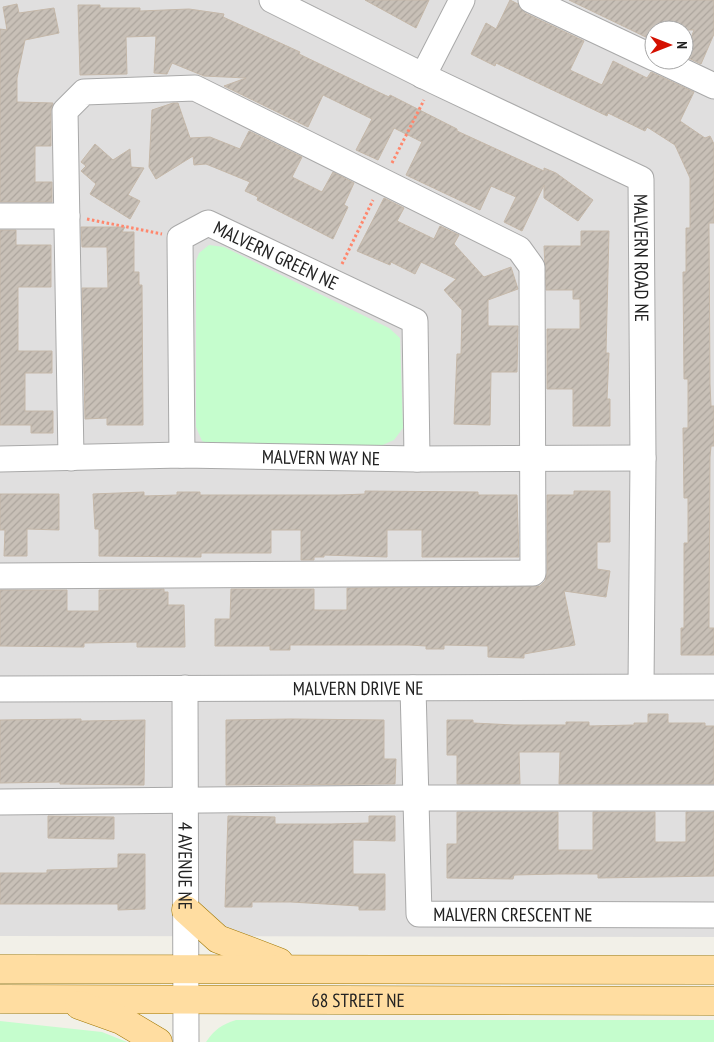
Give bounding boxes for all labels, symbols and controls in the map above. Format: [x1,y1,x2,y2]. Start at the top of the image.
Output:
north arrow [644,20,694,70]
text: N [673,41,691,49]
street label: MALVERN ROAD NE [629,194,654,322]
street label: MALVERN GREEN NE [210,215,342,295]
street label: MALVERN WAY NE [262,444,380,470]
street label: MALVERN DRIVE NE [293,676,423,700]
street label: 4 AVENUE NE [173,822,198,910]
street label: MALVERN CRESCENT NE [433,902,593,927]
street label: 68 STREET NE [311,988,405,1012]

